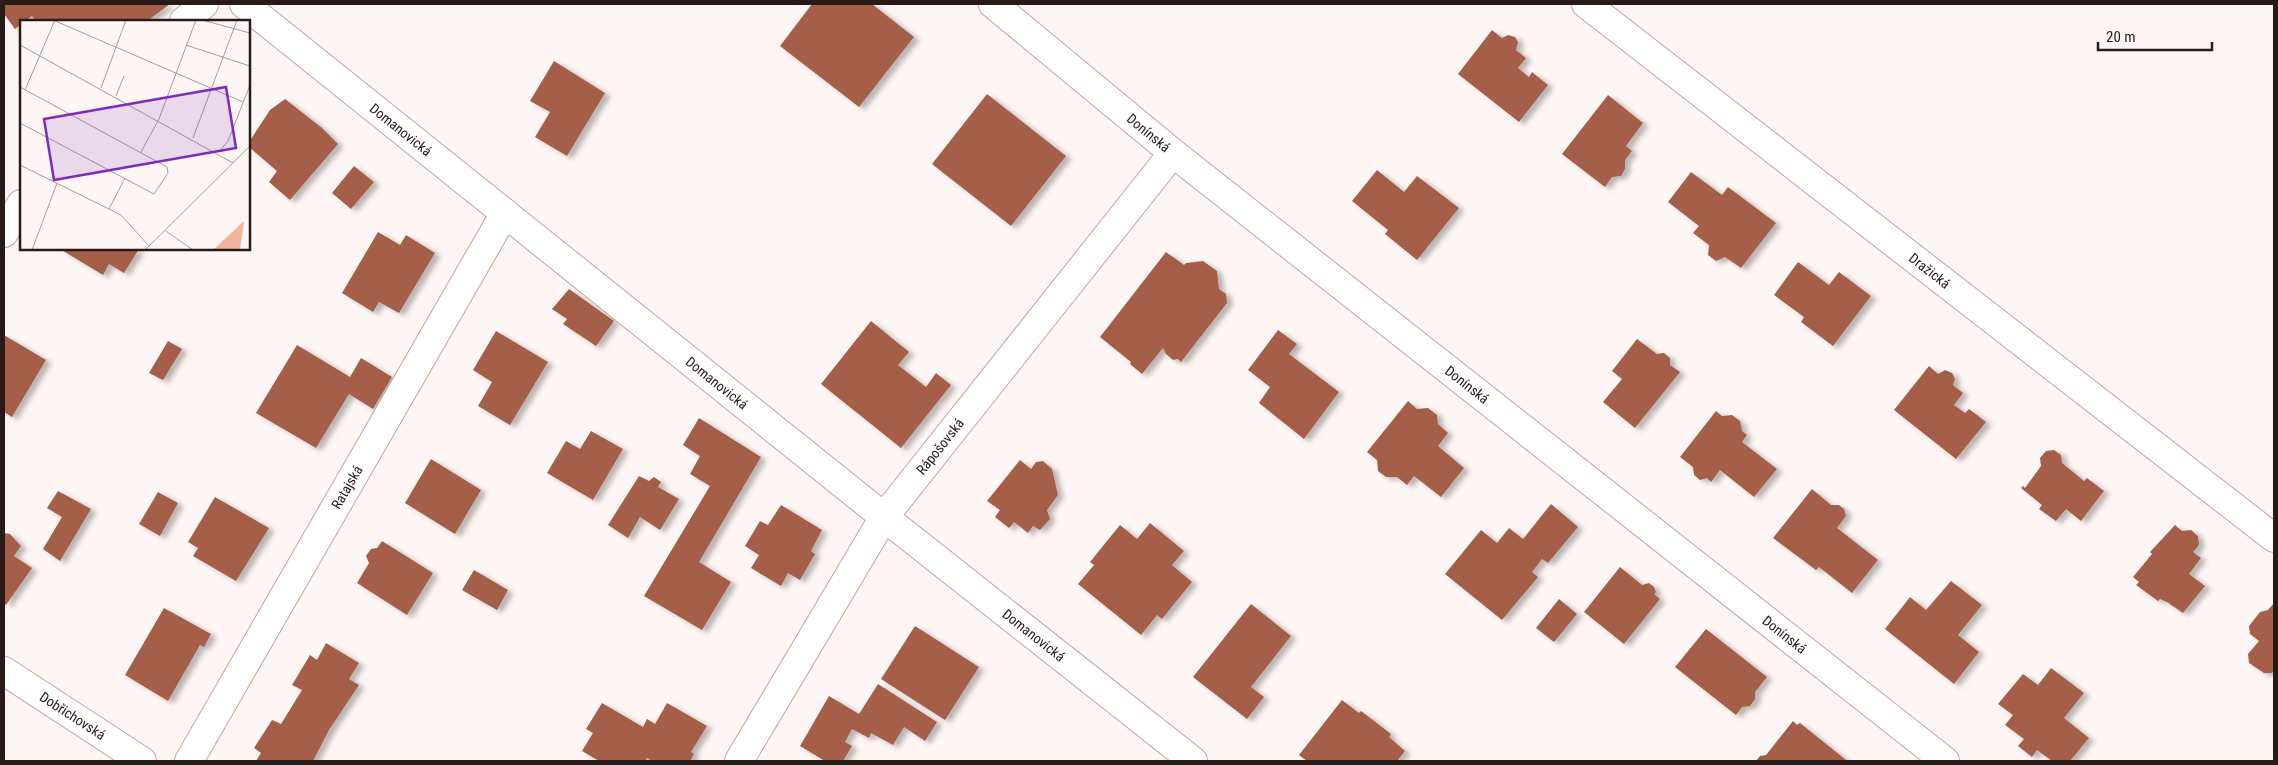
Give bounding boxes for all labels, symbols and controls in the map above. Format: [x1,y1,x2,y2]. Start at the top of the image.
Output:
inset map [20,20,250,250]
scale bar [2098,20,2212,52]
text: 20 m [2106,28,2136,46]
street label: Domanovická [367,100,435,159]
street label: Donínská [1124,110,1173,155]
street label: Dražická [1906,250,1953,292]
street label: Domanovická [683,353,751,413]
street label: Donínská [1442,362,1492,407]
street label: Rápošovská [913,415,967,478]
street label: Ratajská [328,463,366,512]
street label: Domanovická [999,606,1068,665]
street label: Donínská [1759,612,1810,657]
street label: Dobřichovská [37,689,108,743]

